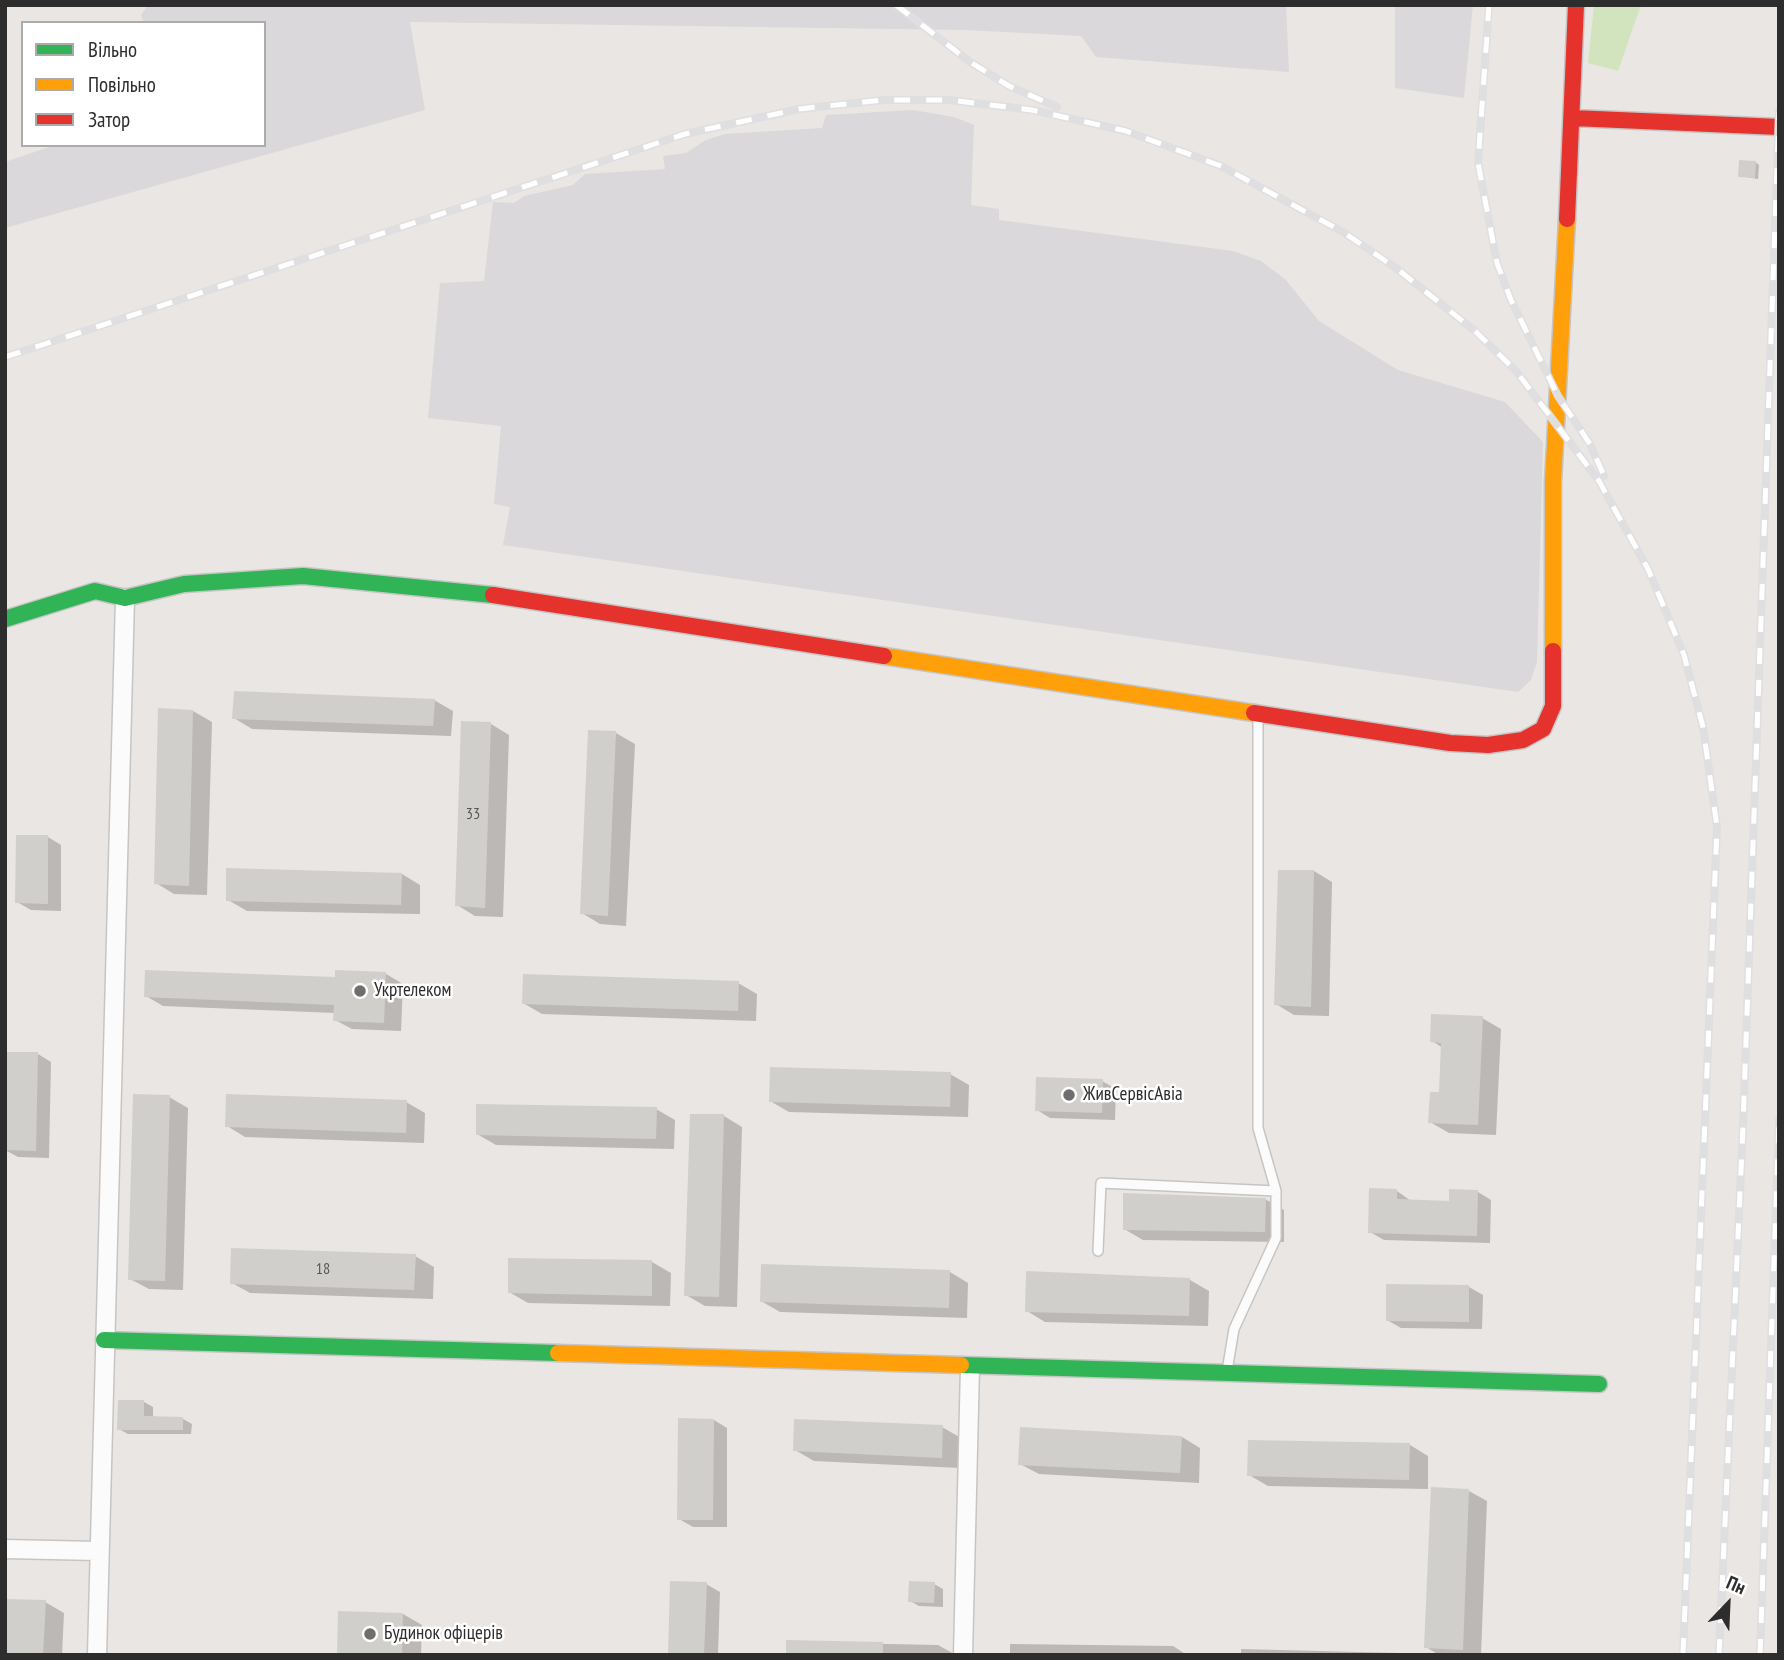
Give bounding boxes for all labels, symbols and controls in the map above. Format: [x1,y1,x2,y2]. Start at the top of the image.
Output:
legend [21,21,266,147]
text: Вільно [88,36,137,63]
text: Повільно [88,71,156,98]
text: Затор [88,106,130,133]
house number: 33 [466,804,480,824]
place label: Укртелеком [374,980,451,1002]
marker: Укртелеком [352,983,368,999]
place label: ЖивСервісАвіа [1083,1084,1183,1106]
marker: ЖивСервісАвіа [1061,1087,1077,1103]
house number: 18 [316,1259,330,1279]
north arrow [1693,1569,1763,1639]
text: Пн [1723,1570,1749,1599]
place label: Будинок офіцерів [384,1623,503,1645]
marker: Будинок офіцерів [362,1626,378,1642]

